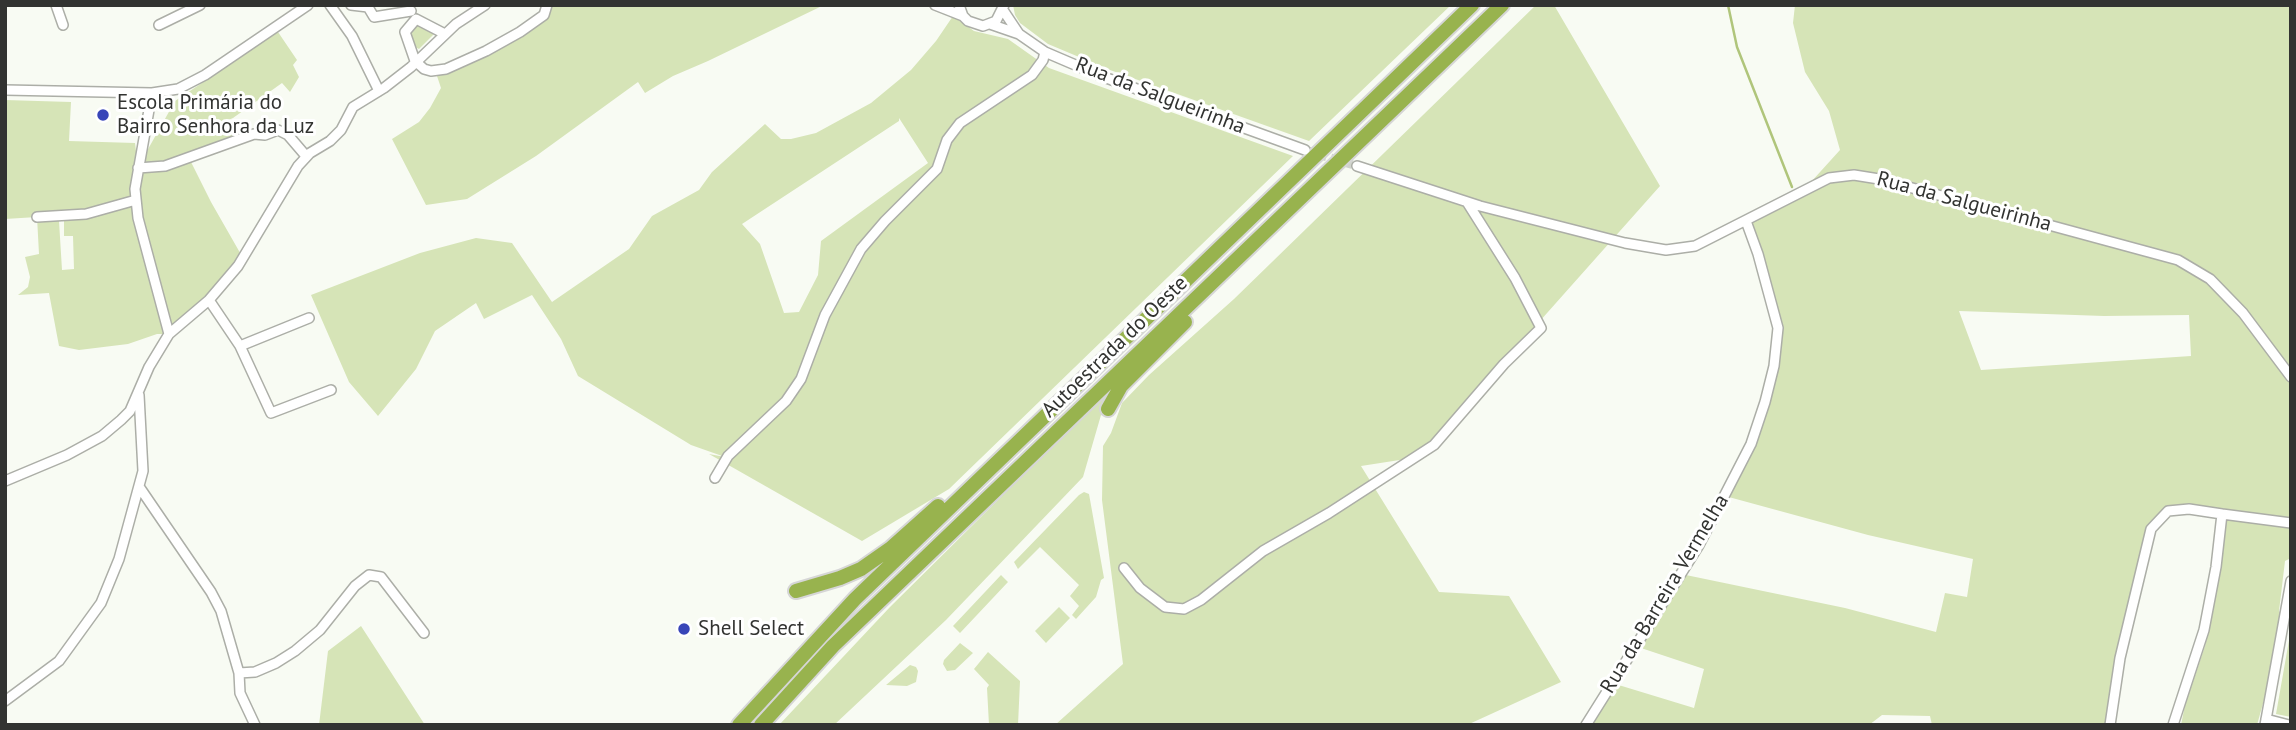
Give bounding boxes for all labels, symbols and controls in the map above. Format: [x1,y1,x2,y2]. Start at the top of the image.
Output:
street label: Rua da Salgueirinha [1072,52,1248,140]
place label: Escola Primária do Bairro Senhora da Luz [117,90,314,140]
marker: Escola Primária do Bairro Senhora da Luz [95,107,111,123]
street label: Rua da Salgueirinha [1874,167,2054,237]
street label: Autoestrada do Oeste [1037,271,1193,423]
street label: Rua da Barreira Vermelha [1596,490,1734,698]
place label: Shell Select [698,616,804,642]
marker: Shell Select [676,621,692,637]

